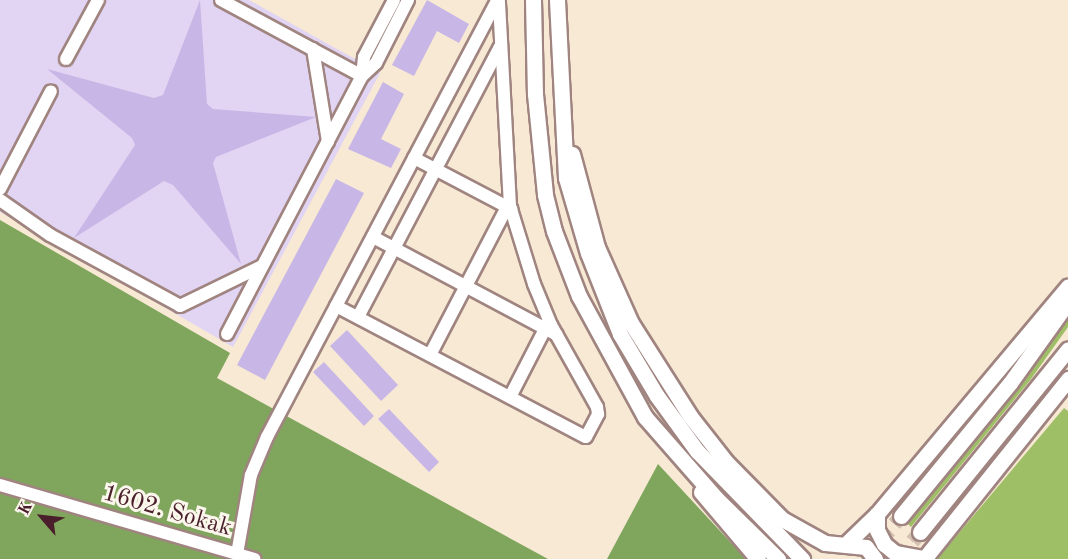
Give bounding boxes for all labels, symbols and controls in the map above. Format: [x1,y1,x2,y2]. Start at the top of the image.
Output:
street label: 1602. Sokak [99,480,235,544]
north arrow [12,487,72,547]
text: K [16,499,36,518]

